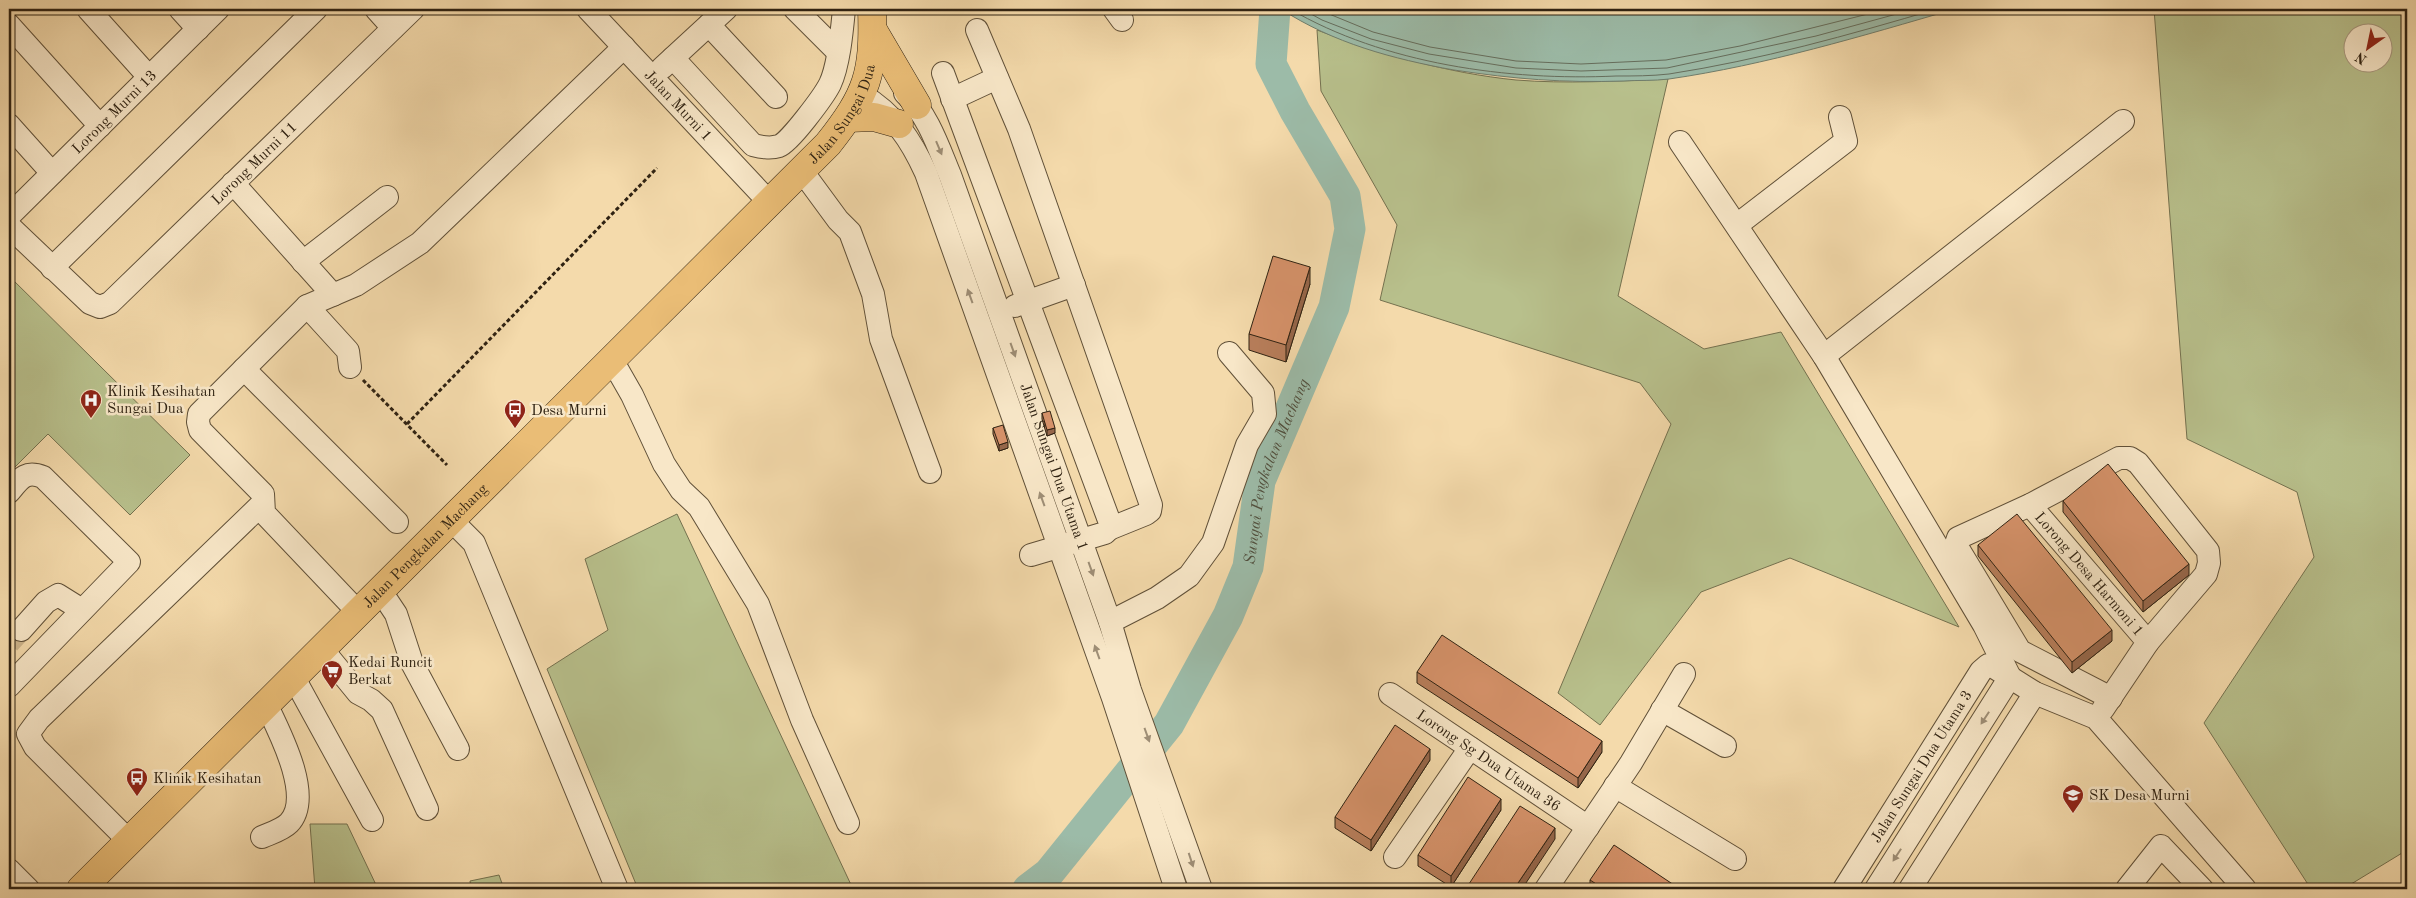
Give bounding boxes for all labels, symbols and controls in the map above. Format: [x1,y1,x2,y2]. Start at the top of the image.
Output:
north arrow [2344,22,2394,72]
text: N [2353,49,2370,67]
street label: Jalan Sungai Dua [806,63,879,168]
street label: Lorong Murni 13 [70,68,160,158]
street label: Jalan Murni 1 [641,68,714,145]
street label: Lorong Murni 11 [210,120,301,209]
one-way arrow [935,141,943,156]
one-way arrow [966,289,973,304]
one-way arrow [1009,343,1017,358]
water label: Sungai Pengkalan Machang [1242,376,1313,566]
street label: Jalan Sungai Dua Utama 1 [1016,381,1090,553]
place label: Klinik Kesihatan Sungai Dua [107,385,216,417]
hospital icon: Klinik Kesihatan Sungai Dua [79,388,103,419]
bus stop icon: Desa Murni [503,398,527,429]
place label: Desa Murni [531,404,607,419]
street label: Jalan Pengkalan Machang [361,482,491,612]
one-way arrow [1038,491,1046,506]
street label: Lorong Desa Harmoni 1 [2031,510,2146,640]
one-way arrow [1087,562,1095,577]
one-way arrow [1093,644,1101,659]
place label: Kedai Runcit Berkat [348,656,432,688]
supermarket icon: Kedai Runcit Berkat [320,659,344,690]
street label: Jalan Sungai Dua Utama 3 [1869,688,1976,846]
street label: Lorong Sg Dua Utama 36 [1413,708,1563,815]
one-way arrow [1980,712,1989,725]
one-way arrow [1144,728,1151,743]
bus stop icon: Klinik Kesihatan [125,766,149,797]
place label: Klinik Kesihatan [153,772,262,787]
school or university icon: SK Desa Murni [2061,783,2085,814]
place label: SK Desa Murni [2089,789,2189,804]
one-way arrow [1893,849,1902,862]
one-way arrow [1188,853,1196,868]

